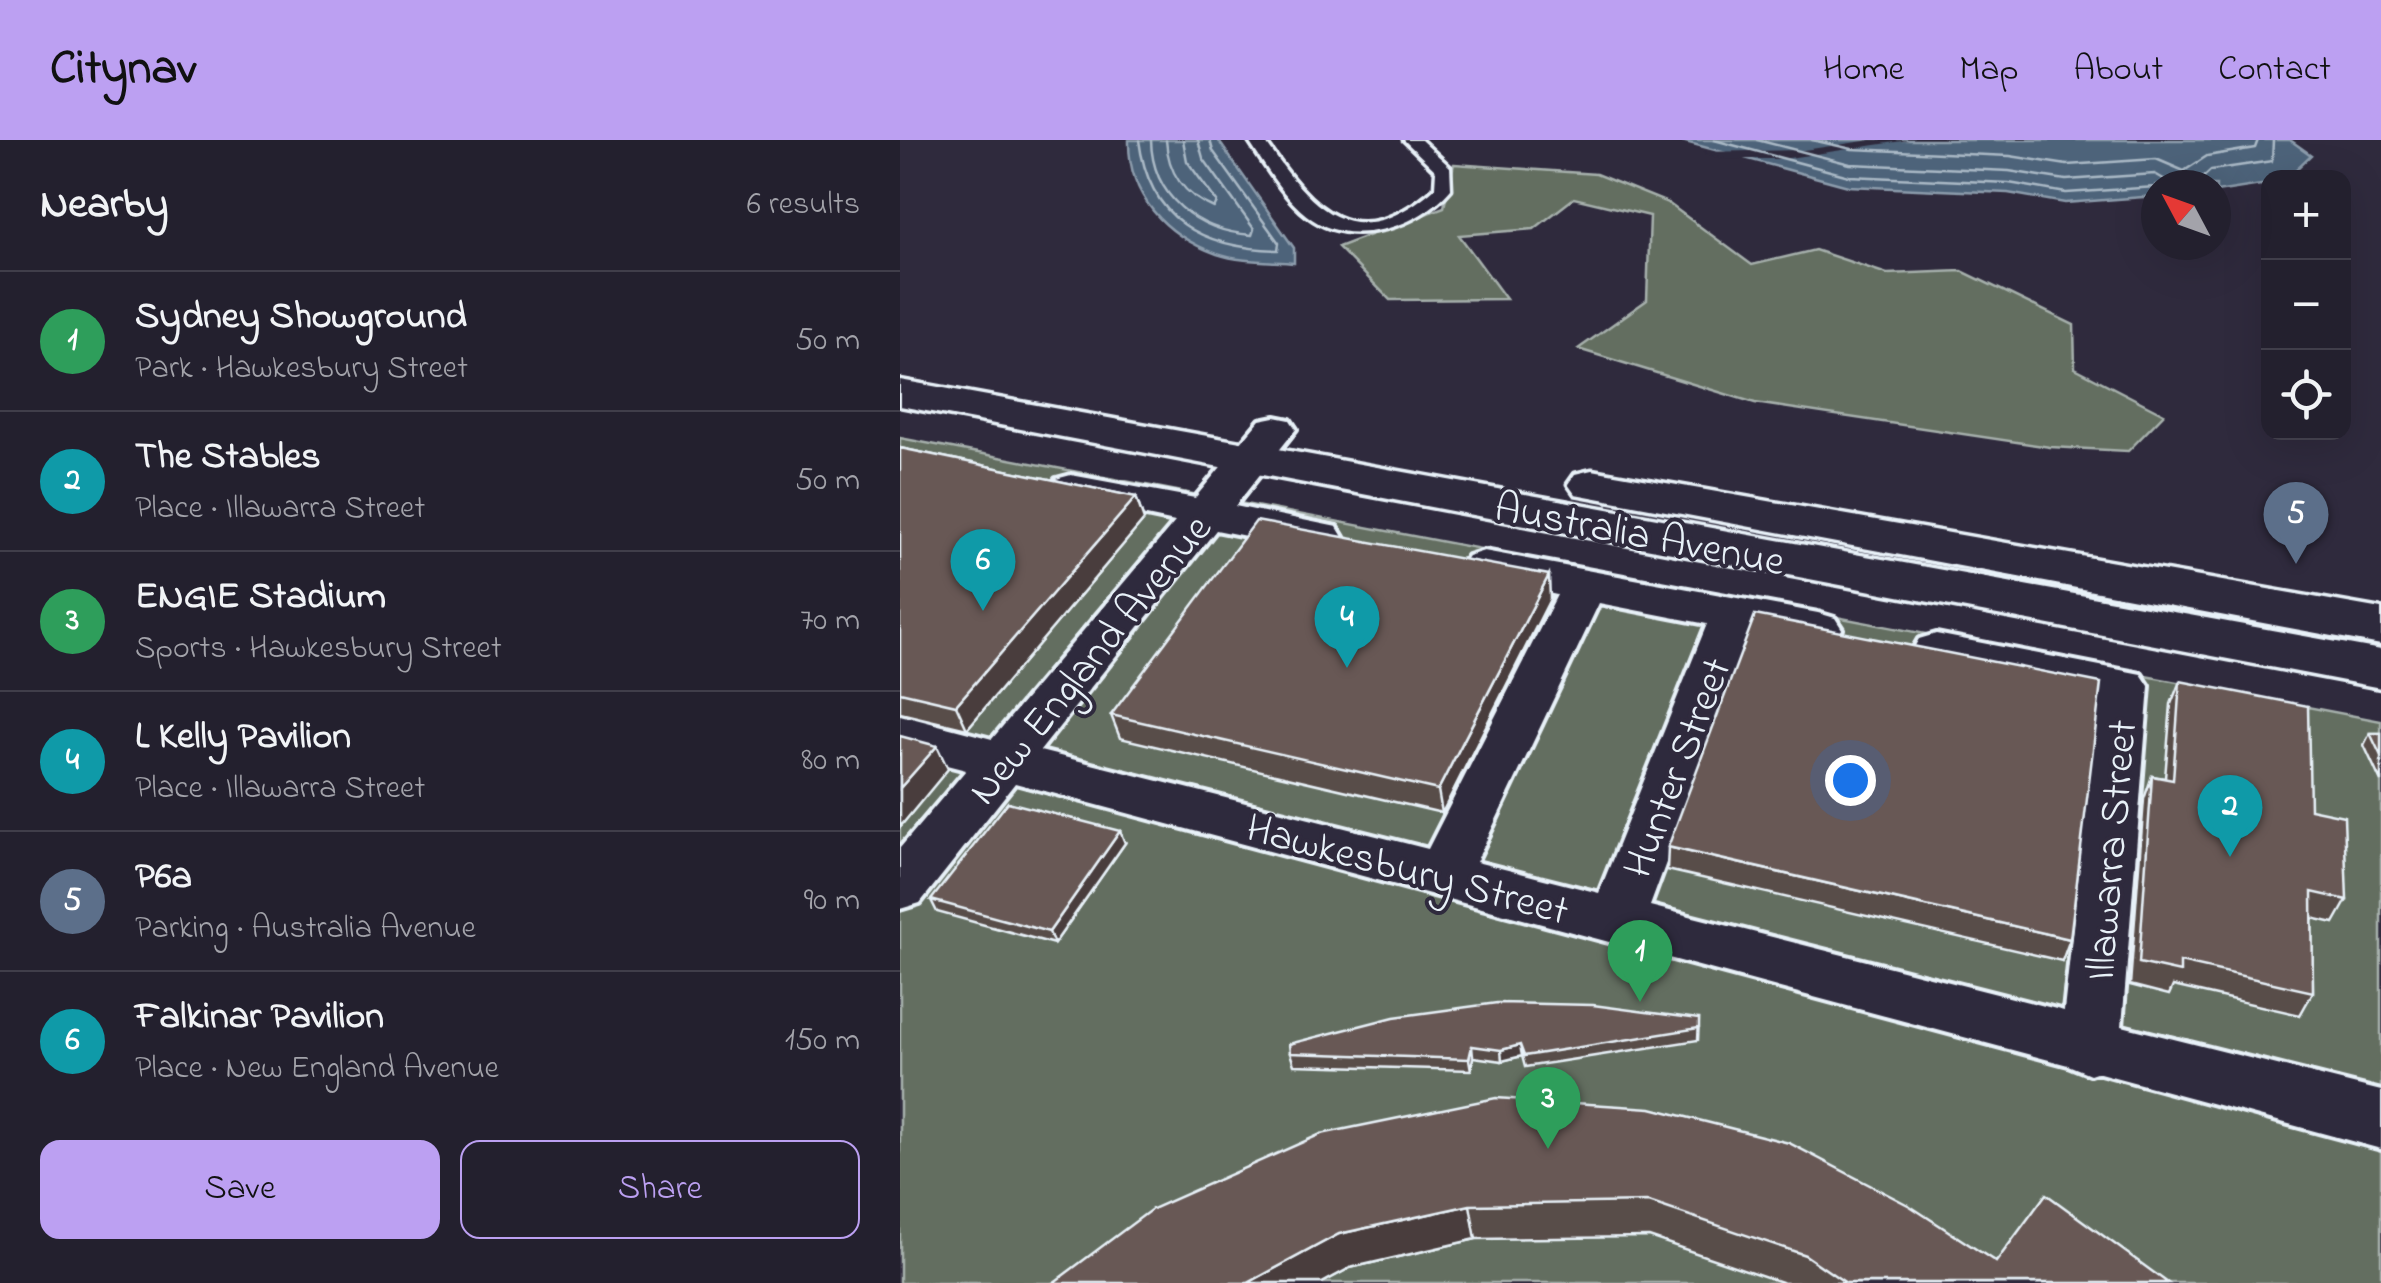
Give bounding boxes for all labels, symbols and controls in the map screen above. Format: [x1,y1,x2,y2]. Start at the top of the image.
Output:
text: Citynav [50,35,196,105]
text: Home [1823,45,1904,96]
text: Map [1959,45,2018,96]
text: About [2073,45,2163,96]
text: Contact [2218,45,2331,96]
north arrow [2141,170,2231,260]
map controls [2261,170,2351,440]
button: + [2261,170,2351,260]
text: Nearby [40,175,168,236]
text: 6 results [747,182,860,229]
button: − [2261,260,2351,350]
text: Sydney Showground [135,290,467,346]
text: 1 [67,318,78,365]
text: 50 m [795,318,860,365]
text: Park · Hawkesbury Street [135,346,468,393]
button: locate [2261,350,2351,440]
text: The Stables [135,430,321,486]
text: 2 [65,458,80,505]
text: 50 m [795,458,860,505]
street label: Australia Avenue [1489,478,1790,594]
pin: 5 [2264,482,2328,564]
text: Place · Illawarra Street [135,486,425,533]
street label: New England Avenue [955,502,1228,819]
pin: 6 [951,528,1016,611]
text: ENGIE Stadium [135,570,386,626]
pin: 4 [1314,586,1380,668]
text: 3 [66,598,79,645]
text: 70 m [800,598,860,645]
text: Sports · Hawkesbury Street [135,626,502,673]
street label: Hunter Street [1609,650,1749,888]
text: L Kelly Pavilion [135,710,351,766]
street label: Illawarra Street [2072,717,2155,984]
text: 4 [66,738,79,785]
text: 80 m [801,738,860,785]
your location [1825,755,1876,806]
text: Place · Illawarra Street [135,766,425,813]
pin: 2 [2198,774,2262,857]
street label: Hawkesbury Street [1239,799,1575,944]
text: P6a [135,850,192,906]
text: 5 [63,878,82,925]
text: 90 m [804,878,860,925]
text: Parking · Australia Avenue [135,906,476,953]
pin: 1 [1608,920,1672,1002]
text: Falkinar Pavilion [135,990,384,1046]
text: 6 [65,1018,80,1065]
text: 150 m [785,1018,860,1065]
text: Place · New England Avenue [135,1046,499,1093]
pin: 3 [1516,1066,1580,1149]
button: Save [40,1140,440,1239]
button: Share [460,1140,860,1239]

